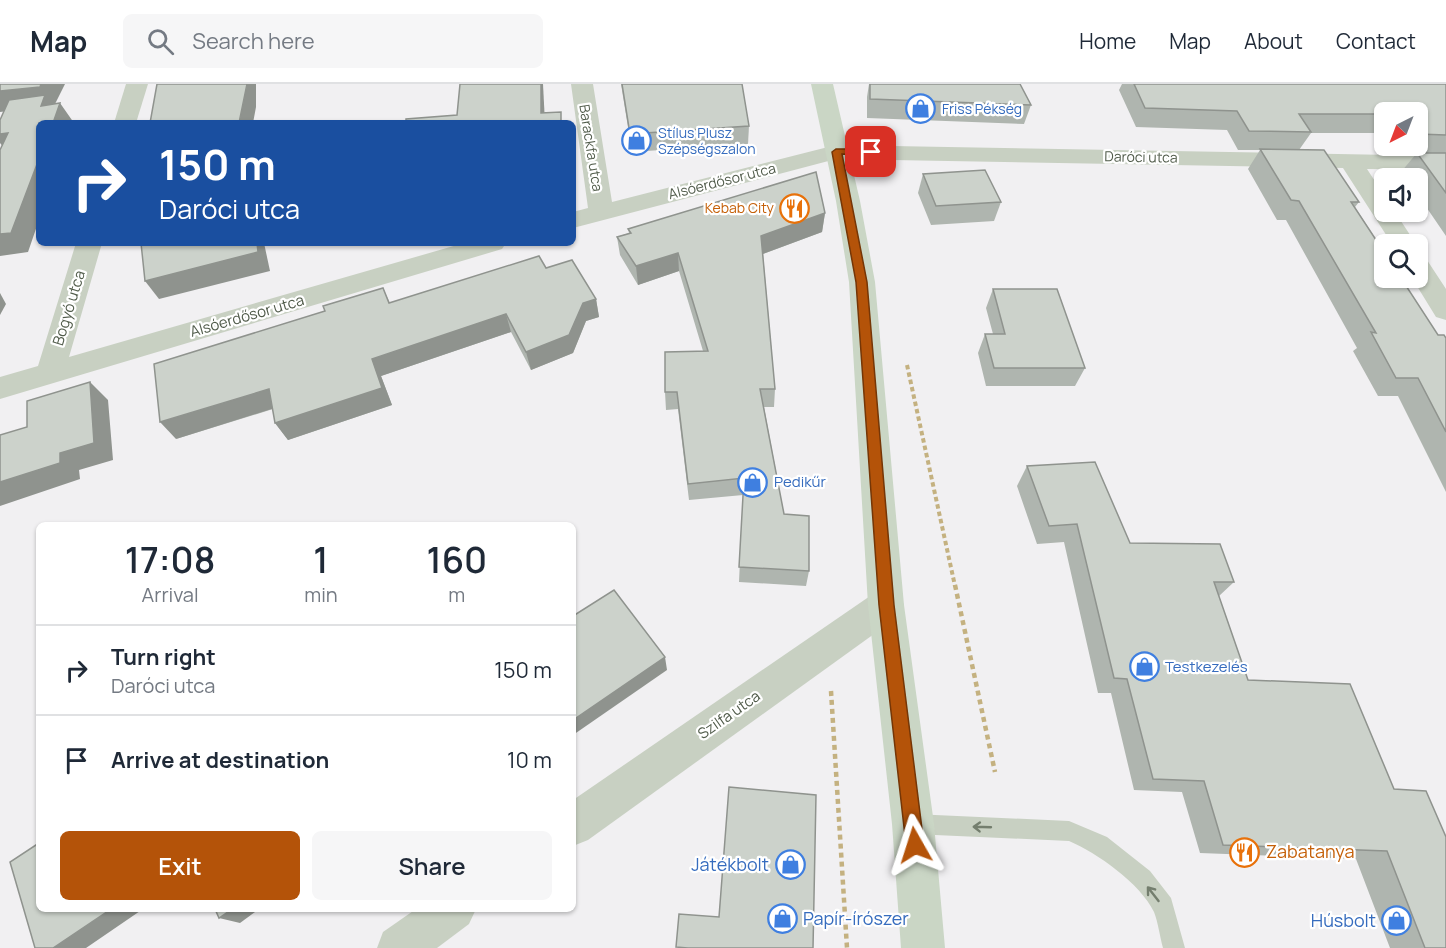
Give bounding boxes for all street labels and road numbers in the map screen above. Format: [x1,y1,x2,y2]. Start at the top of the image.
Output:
street label: Barackfa utca [575,103,608,193]
street label: Daróci utca [1104,146,1178,167]
street label: Alsóerdősor utca [666,158,778,203]
street label: Bogyó utca [47,268,90,348]
street label: Alsóerdősor utca [187,289,306,342]
street label: Szilfa utca [693,685,764,744]

